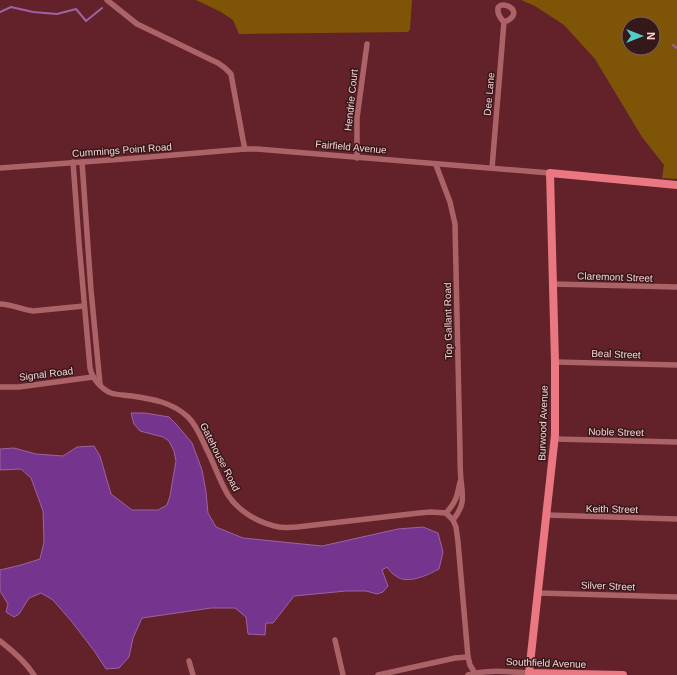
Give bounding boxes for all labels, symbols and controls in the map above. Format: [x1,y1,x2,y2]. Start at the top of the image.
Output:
north arrow [621,16,661,56]
text: N [645,32,657,40]
street label: Hendrie Court [342,68,360,132]
street label: Dee Lane [482,71,496,116]
street label: Fairfield Avenue [315,138,388,156]
street label: Cummings Point Road [72,141,172,159]
street label: Claremont Street [577,270,653,284]
street label: Top Gallant Road [442,282,454,360]
street label: Beal Street [591,348,641,360]
street label: Signal Road [18,365,74,383]
street label: Burwood Avenue [536,385,550,461]
street label: Gatehouse Road [198,421,242,493]
street label: Noble Street [588,426,644,438]
street label: Keith Street [586,503,638,515]
street label: Silver Street [581,580,636,592]
street label: Southfield Avenue [506,656,587,670]

